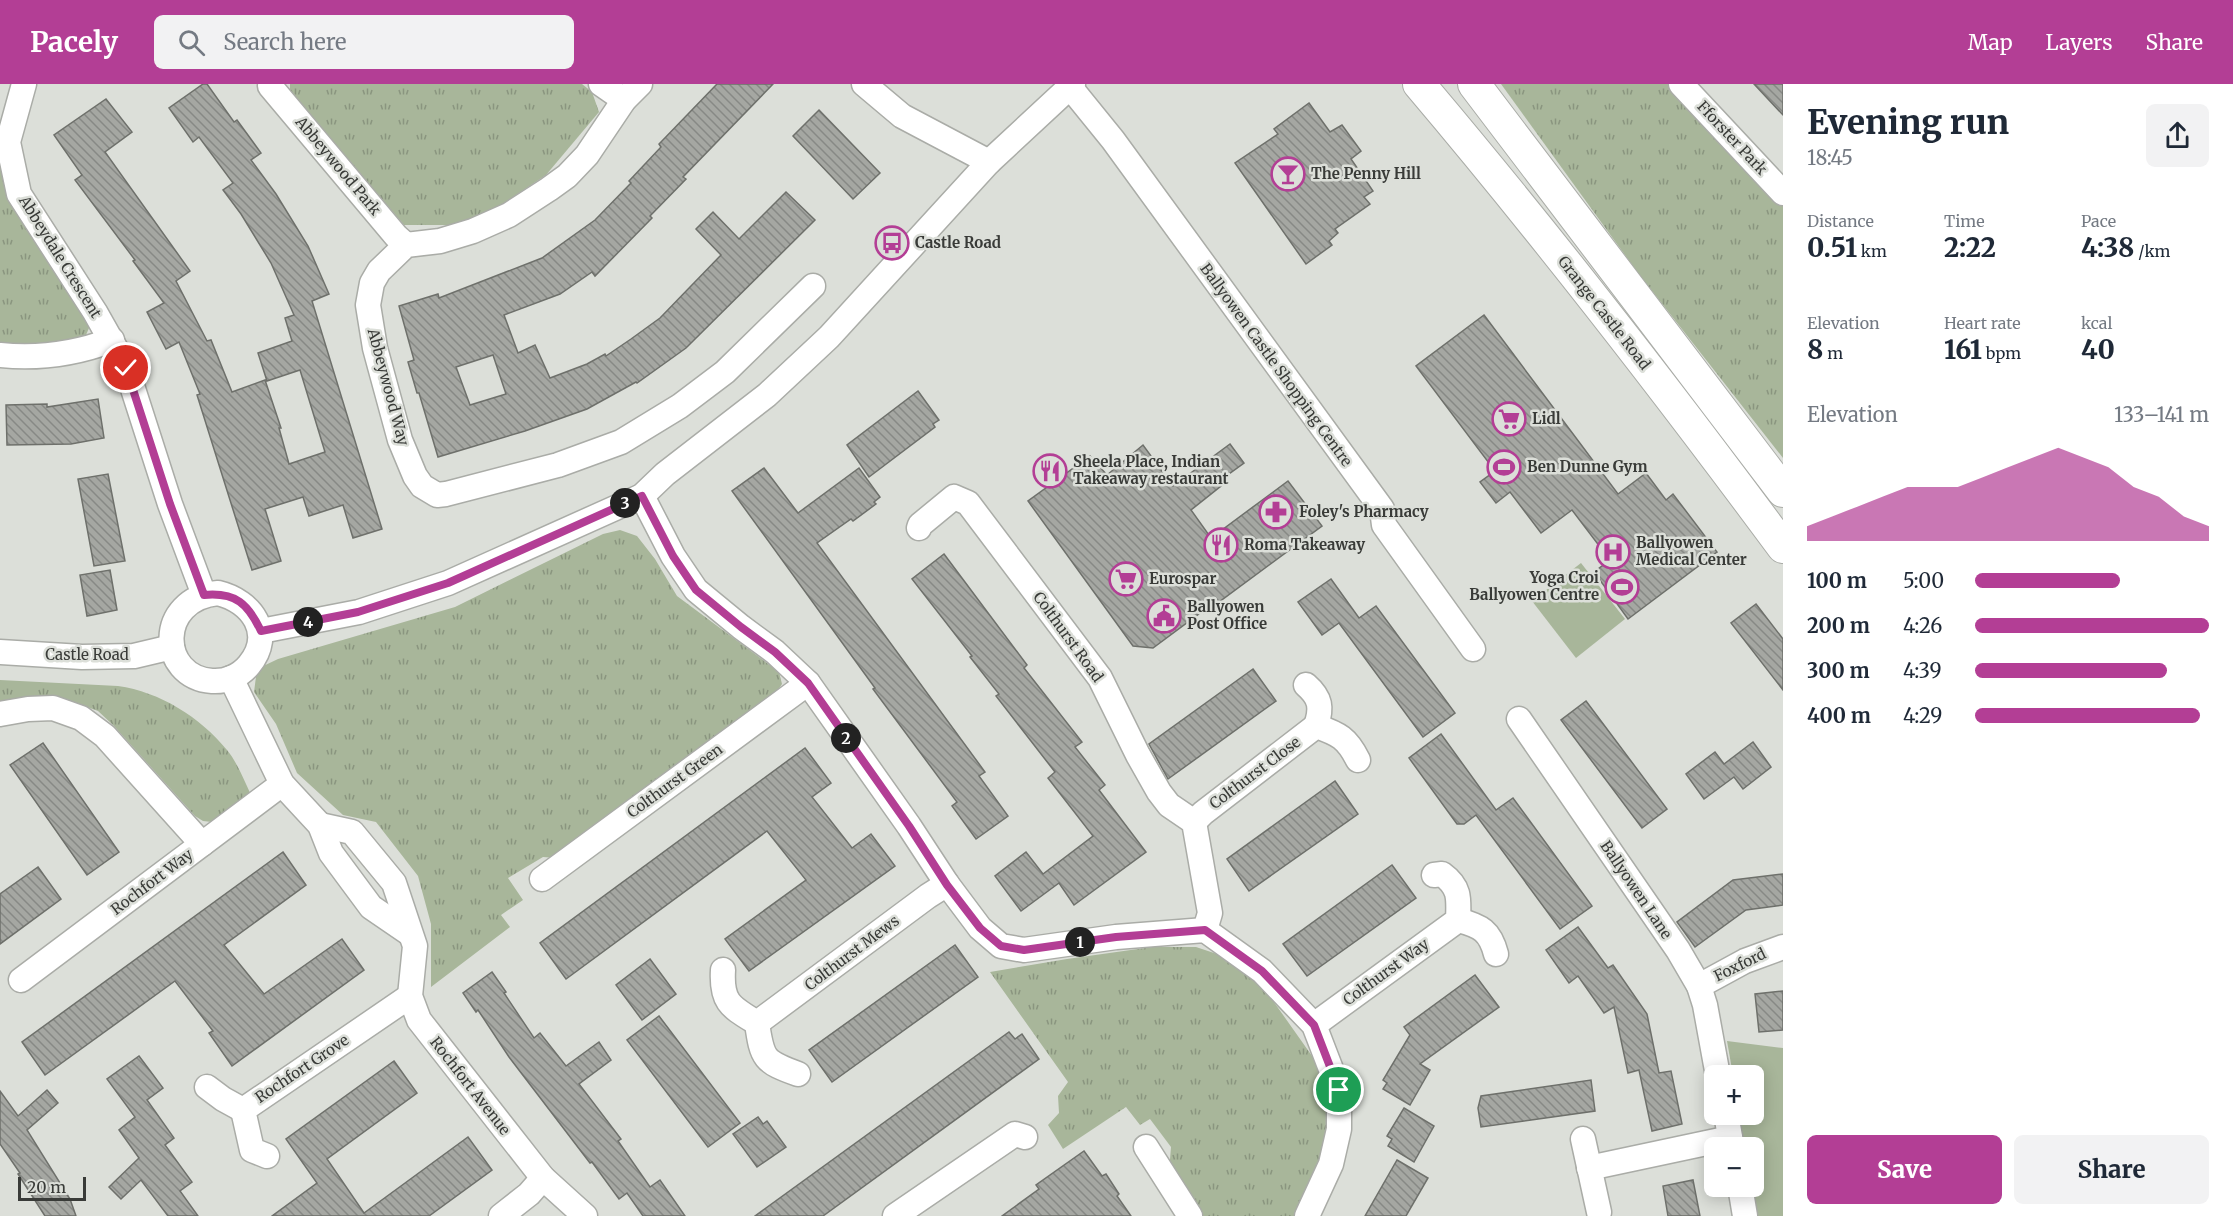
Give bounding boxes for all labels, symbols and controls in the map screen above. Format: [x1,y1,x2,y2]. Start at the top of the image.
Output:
search box [154,15,574,69]
text: Pacely [30,24,118,60]
icon: search [175,26,208,59]
text: Search here [223,28,347,56]
text: Map [1968,29,2013,56]
text: Layers [2046,29,2113,56]
text: Share [2146,29,2203,56]
street label: Fforster Park [1693,97,1772,179]
text: Evening run [1807,102,2009,143]
button: share [2146,104,2209,167]
street label: Abbeywood Park [291,112,385,219]
text: 18:45 [1807,145,1853,170]
bar icon: The Penny Hill [1270,156,1306,192]
place label: The Penny Hill [1311,164,1421,183]
street label: Abbeydale Crescent [15,191,106,322]
text: Distance [1807,211,1874,231]
text: Time [1944,211,1985,231]
text: Pace [2081,211,2116,231]
bus stop icon: Castle Road [874,225,910,261]
text: 0.51 [1807,231,1857,264]
text: 2:22 [1944,231,1996,264]
text: 4:38 [2081,231,2134,264]
place label: Castle Road [915,233,1001,252]
text: km [1857,241,1887,261]
text: /km [2134,241,2170,261]
street label: Grange Castle Road [1554,252,1655,373]
street label: Ballyowen Castle Shopping Centre [1196,259,1357,470]
text: Elevation [1807,313,1880,333]
text: Heart rate [1944,313,2021,333]
text: kcal [2081,313,2112,333]
street label: Abbeywood Way [363,325,413,448]
text: 8 [1807,333,1823,366]
text: 161 [1944,333,1982,366]
text: 40 [2081,333,2115,366]
pin [100,342,151,393]
text: m [1823,343,1843,363]
text: bpm [1982,343,2021,363]
icon: check [109,351,142,384]
supermarket icon: Lidl [1491,401,1527,437]
text: Elevation [1807,402,1898,427]
text: 133–141 m [2114,402,2209,427]
place label: Lidl [1532,409,1561,428]
sports icon: Ben Dunne Gym [1486,449,1522,485]
place label: Sheela Place, Indian Takeaway restaurant [1073,452,1229,488]
restaurant icon: Sheela Place, Indian Takeaway restaurant [1032,453,1068,489]
place label: Ben Dunne Gym [1527,457,1648,476]
pin: 3 [610,488,640,518]
text: 3 [620,493,630,513]
pharmacy icon: Foley's Pharmacy [1258,494,1294,530]
place label: Foley's Pharmacy [1299,502,1429,521]
restaurant icon: Roma Takeaway [1203,527,1239,563]
place label: Ballyowen Medical Center [1636,533,1747,569]
hospital icon: Ballyowen Medical Center [1595,534,1631,570]
place label: Roma Takeaway [1244,535,1365,554]
supermarket icon: Eurospar [1108,561,1144,597]
place label: Yoga Croi Ballyowen Centre [1469,568,1599,604]
text: 100 m [1807,568,1867,593]
text: 5:00 [1903,568,1944,593]
place label: Eurospar [1149,569,1216,588]
sports icon: Yoga Croi Ballyowen Centre [1604,569,1640,605]
street label: Colthurst Road [1029,588,1108,686]
place label: Ballyowen Post Office [1187,597,1267,633]
public building icon: Ballyowen Post Office [1146,598,1182,634]
pin: 4 [293,607,323,637]
text: 4 [303,612,313,632]
text: 200 m [1807,613,1870,638]
text: 4:26 [1903,613,1942,638]
street label: Castle Road [45,645,129,664]
text: 300 m [1807,658,1870,683]
text: 4:39 [1903,658,1942,683]
text: 400 m [1807,703,1871,728]
text: 4:29 [1903,703,1942,728]
pin: 2 [831,723,861,753]
text: 2 [841,728,851,748]
street label: Colthurst Close [1205,732,1304,813]
street label: Colthurst Green [623,740,726,822]
street label: Ballyowen Lane [1597,837,1676,943]
street label: Rochfort Way [107,844,197,919]
street label: Colthurst Mews [801,911,903,994]
pin: 1 [1065,927,1095,957]
text: 1 [1076,932,1084,952]
street label: Colthurst Way [1339,934,1433,1009]
street label: Foxford [1711,944,1769,985]
street label: Rochfort Grove [251,1030,352,1107]
street label: Rochfort Avenue [426,1033,515,1139]
pin [1313,1064,1364,1115]
map controls [1704,1065,1764,1197]
button: + [1704,1065,1764,1125]
icon: arrive [1322,1073,1355,1106]
button: Save [1807,1135,2002,1204]
button: Share [2014,1135,2209,1204]
button: − [1704,1137,1764,1197]
scale bar [18,1174,86,1202]
text: 20 m [27,1177,66,1197]

